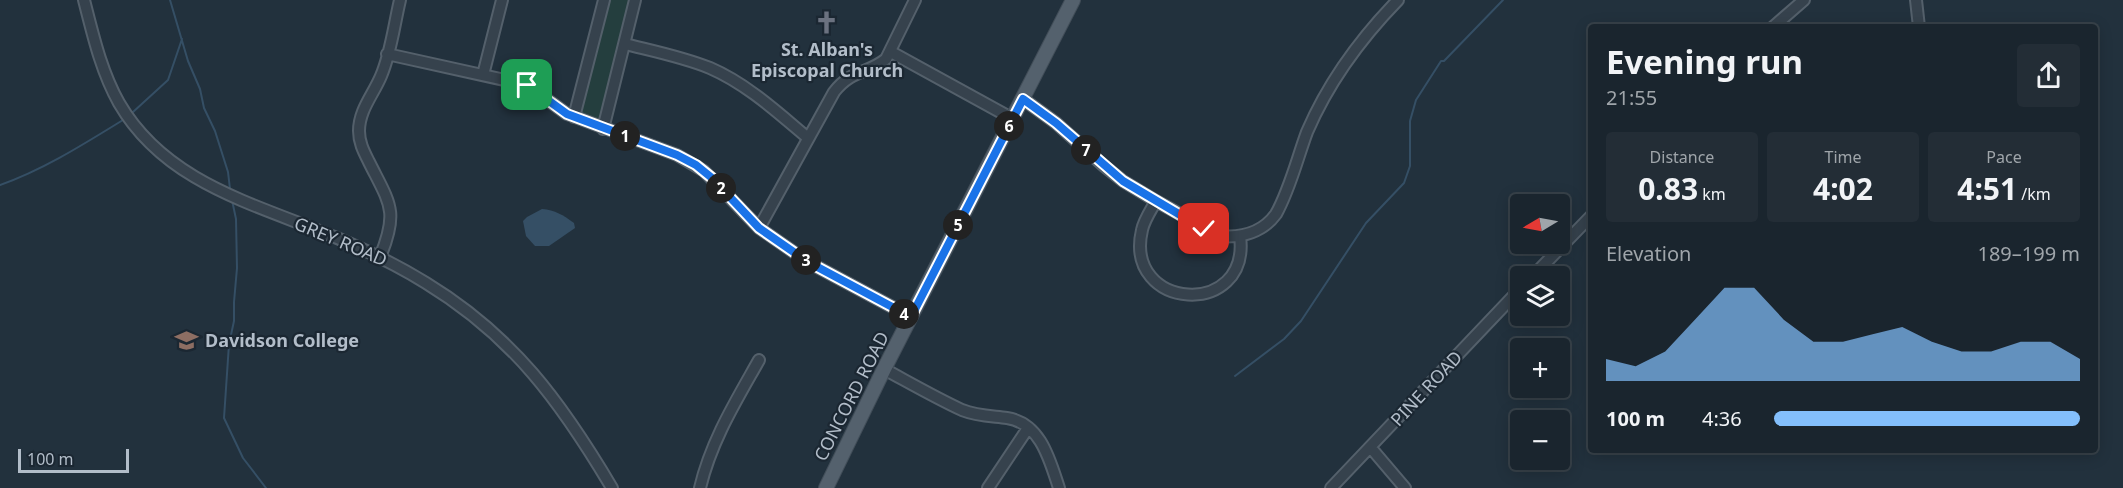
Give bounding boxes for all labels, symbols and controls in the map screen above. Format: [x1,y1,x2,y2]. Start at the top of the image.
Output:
church icon: St. Alban's Episcopal Church [814,10,840,36]
place label: St. Alban's Episcopal Church [751,37,903,82]
text: Evening run [1606,39,1803,84]
button: share [2017,44,2080,107]
pin [501,59,552,110]
icon: arrive [510,68,543,101]
text: 21:55 [1606,84,1657,111]
pin: 6 [994,111,1024,141]
text: 6 [1004,115,1014,137]
pin: 1 [610,121,640,151]
text: 1 [620,125,630,147]
pin: 7 [1071,135,1101,165]
text: 7 [1081,139,1091,161]
text: Distance [1650,146,1714,168]
text: Time [1824,146,1862,168]
text: Pace [1986,146,2022,168]
text: 0.83 [1638,168,1698,209]
text: 4:02 [1813,168,1873,209]
text: 4:51 [1957,168,2017,209]
pin: 2 [706,173,736,203]
text: 2 [716,177,726,199]
text: km [1698,183,1726,205]
text: /km [2017,183,2051,205]
north arrow [1510,194,1570,254]
map controls [1510,194,1570,470]
pin [1178,203,1229,254]
pin: 5 [943,210,973,240]
street label: GREY ROAD [291,211,391,271]
icon: check [1187,212,1220,245]
text: 5 [953,214,963,236]
text: Elevation [1606,240,1691,267]
text: 189–199 m [1977,240,2080,267]
pin: 3 [791,245,821,275]
text: 3 [801,249,811,271]
button: layers [1510,266,1570,326]
pin: 4 [889,299,919,329]
text: 4 [899,303,909,325]
school or university icon: Davidson College [174,327,200,353]
street label: CONCORD ROAD [808,327,894,465]
place label: Davidson College [205,328,359,352]
button: + [1510,338,1570,398]
street label: PINE ROAD [1385,345,1467,431]
text: 100 m [1606,405,1665,432]
text: 4:36 [1702,405,1742,432]
button: − [1510,410,1570,470]
scale bar [18,446,129,474]
text: 100 m [27,448,74,470]

